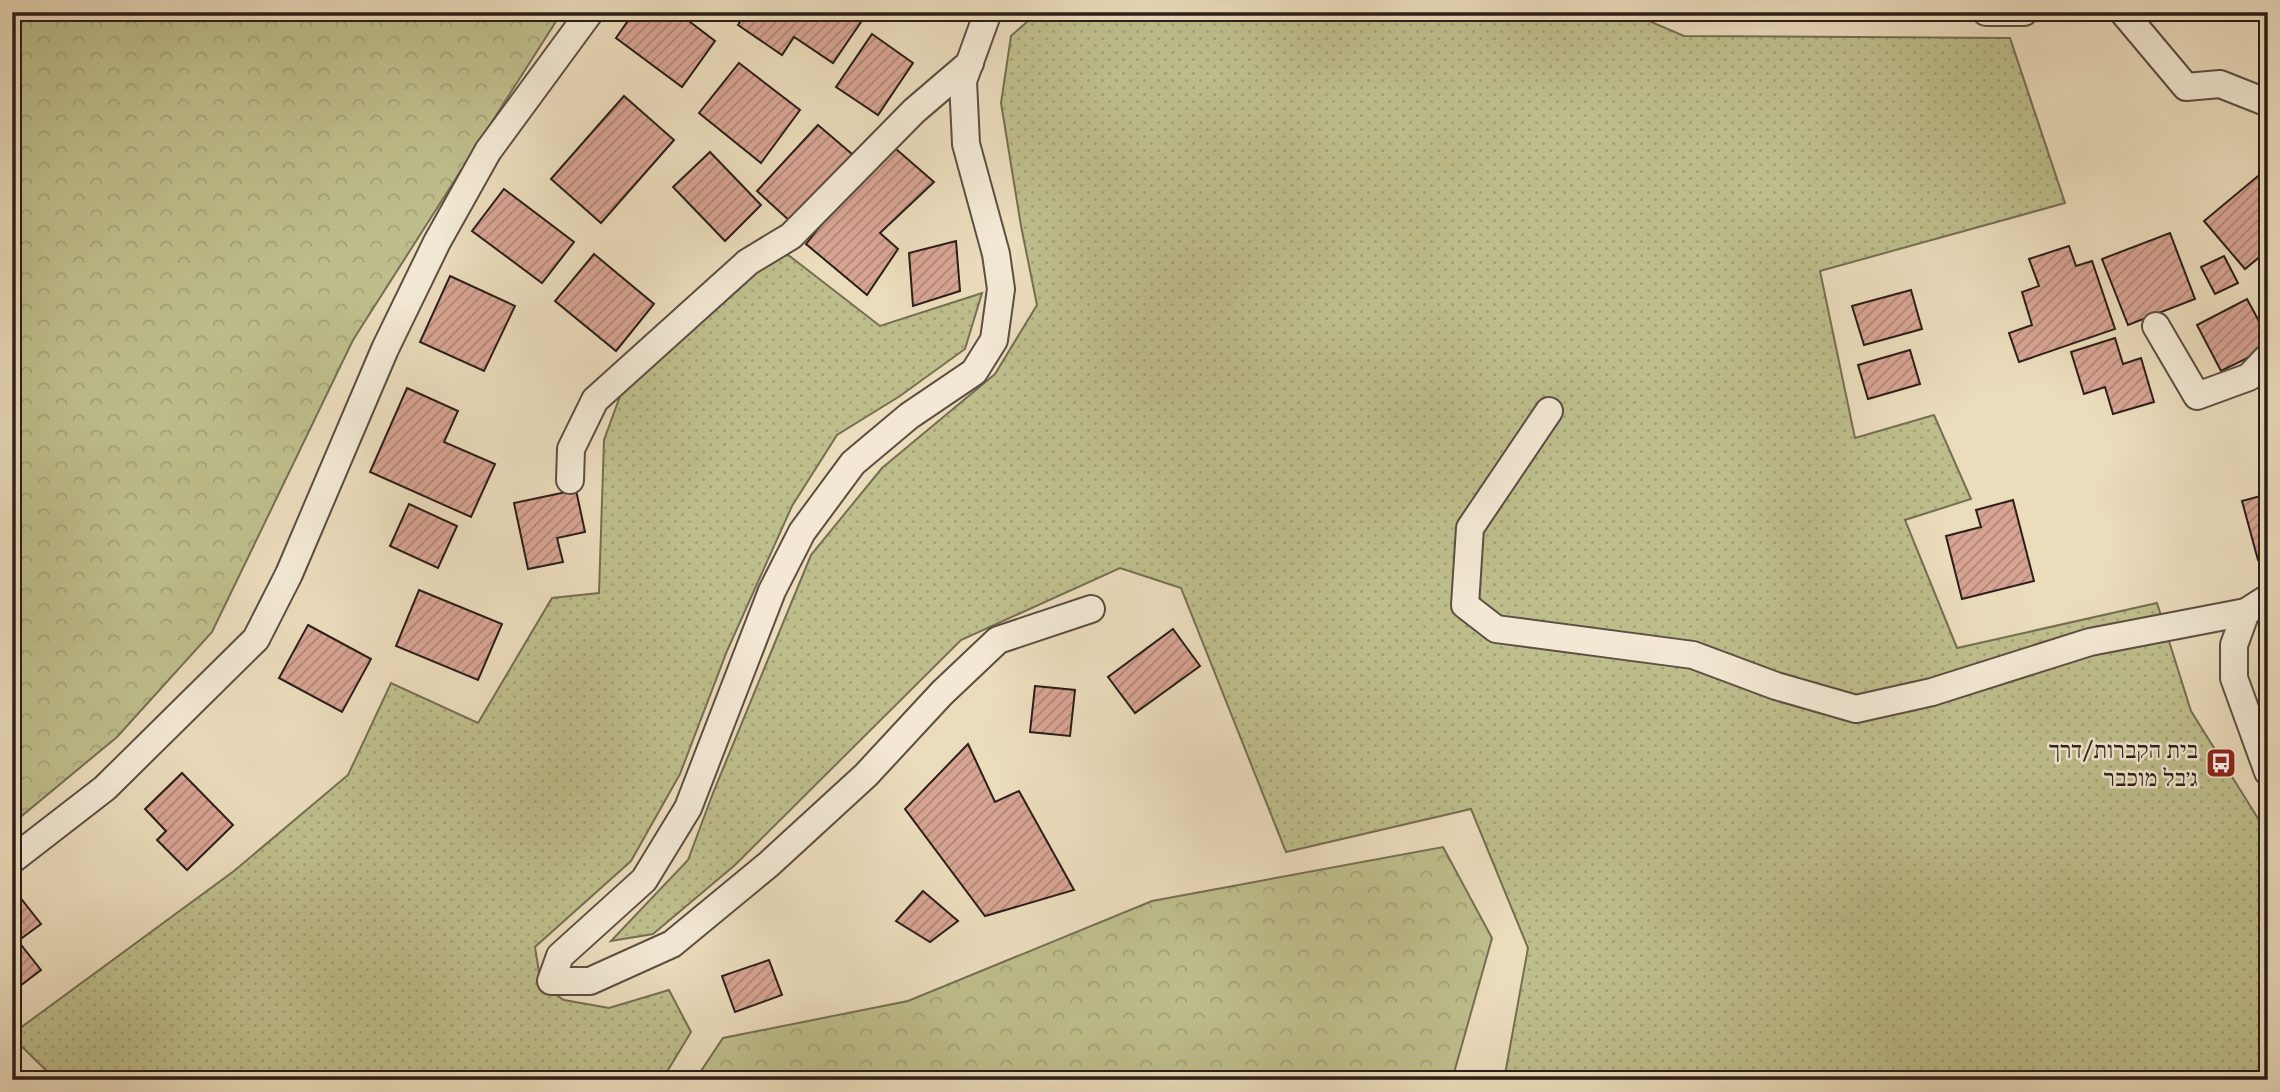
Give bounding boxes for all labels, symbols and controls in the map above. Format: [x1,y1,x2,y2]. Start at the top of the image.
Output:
place label: בית הקברות/דרך ג׳בל מוכבר [2048,732,2198,795]
bus stop icon: בית הקברות/דרך ג׳בל מוכבר [2204,746,2238,780]

